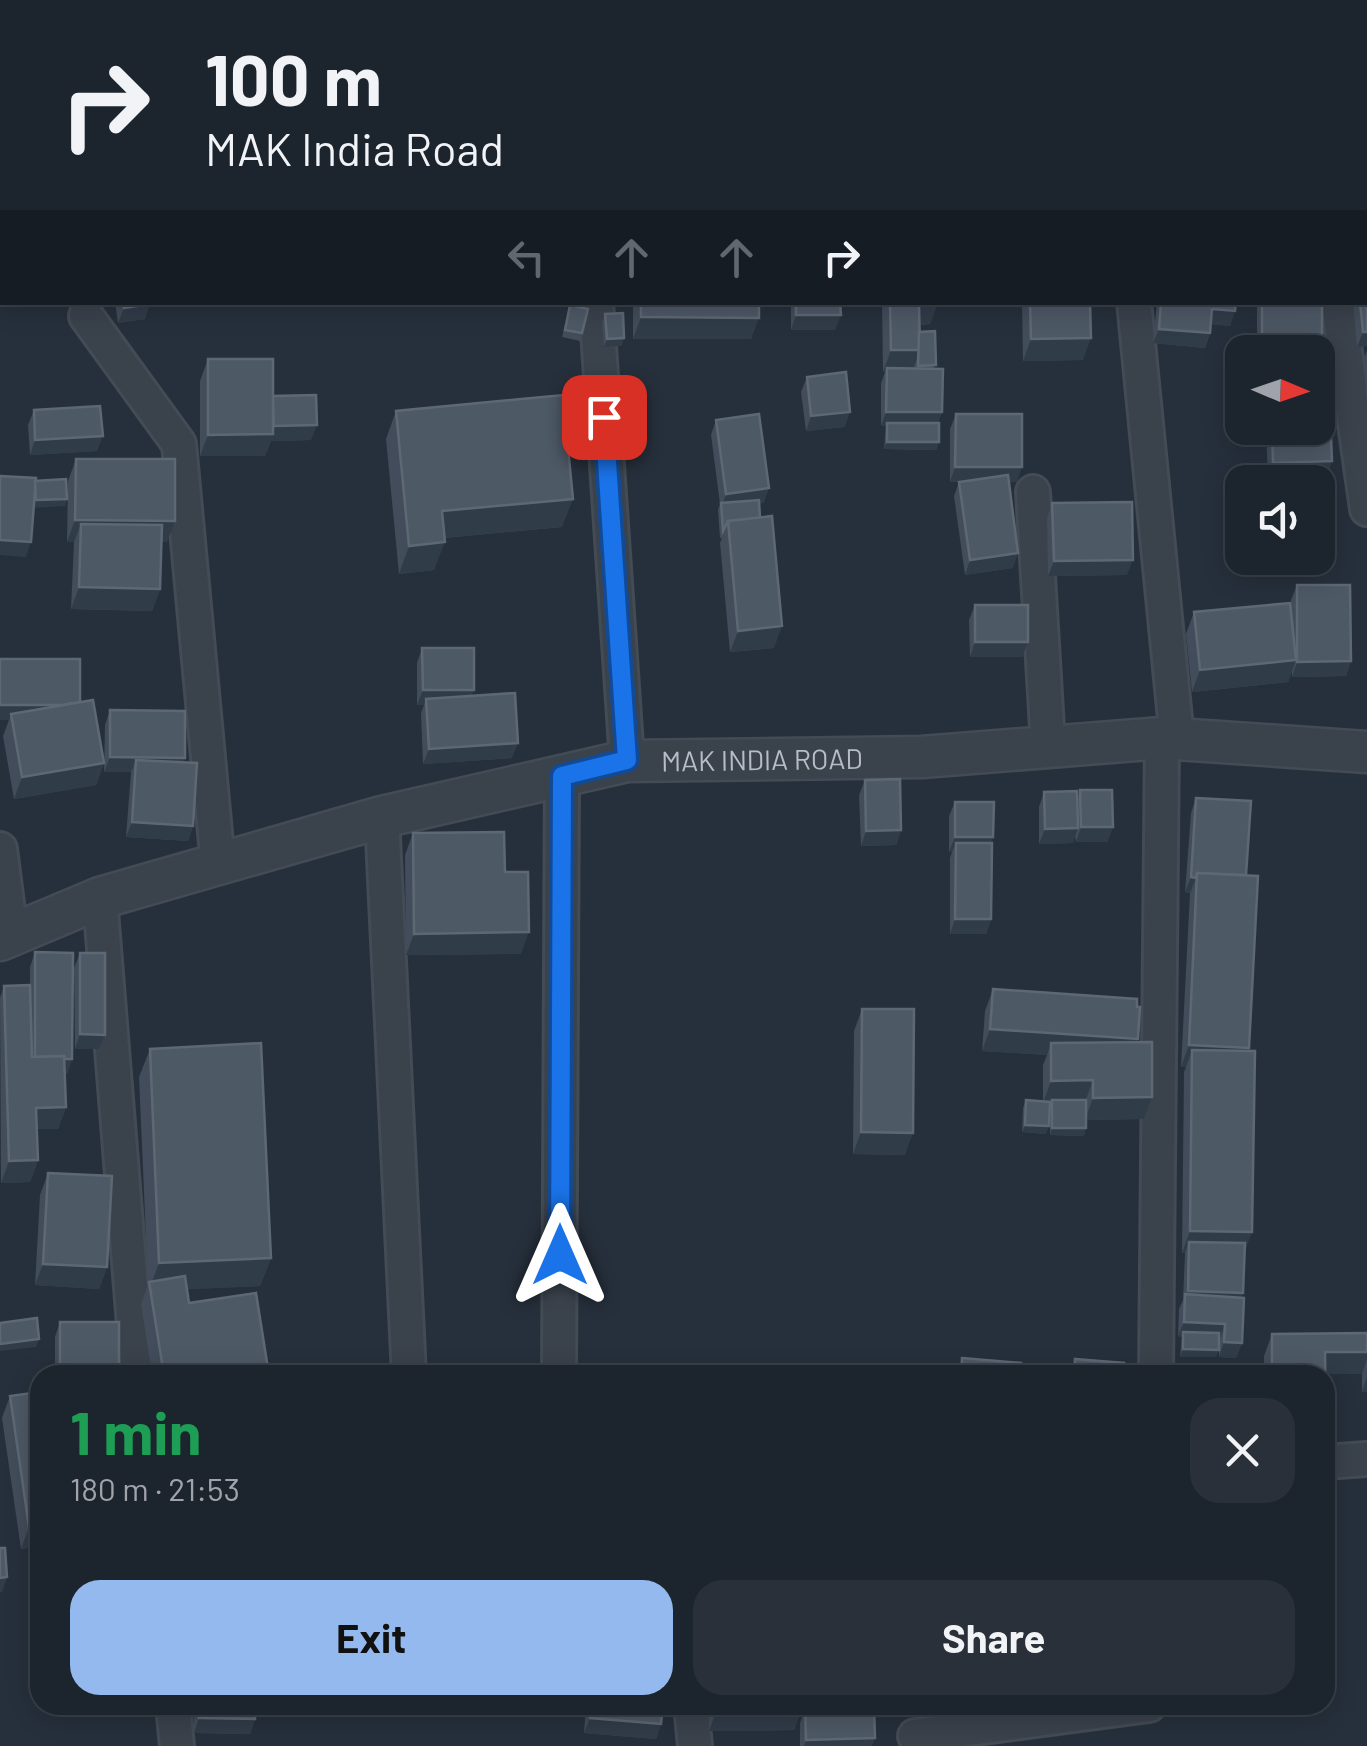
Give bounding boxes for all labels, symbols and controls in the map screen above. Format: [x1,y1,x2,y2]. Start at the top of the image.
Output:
text: 100 m [205,36,382,120]
icon: right [40,40,170,170]
text: MAK India Road [205,121,504,175]
icon: left [499,230,554,285]
icon: ahead [604,230,659,285]
icon: ahead [709,230,764,285]
icon: right [814,230,869,285]
north arrow [1225,335,1335,445]
map controls [1225,335,1335,575]
pin [562,375,647,460]
icon: arrive [577,390,632,445]
button: sound [1225,465,1335,575]
street label: MAK INDIA ROAD [661,741,863,778]
position arrow [508,1203,612,1307]
text: 1 min [70,1395,201,1467]
button: close [1190,1398,1295,1503]
text: 180 m · 21:53 [70,1469,240,1507]
button: Exit [70,1580,673,1695]
button: Share [693,1580,1295,1695]

